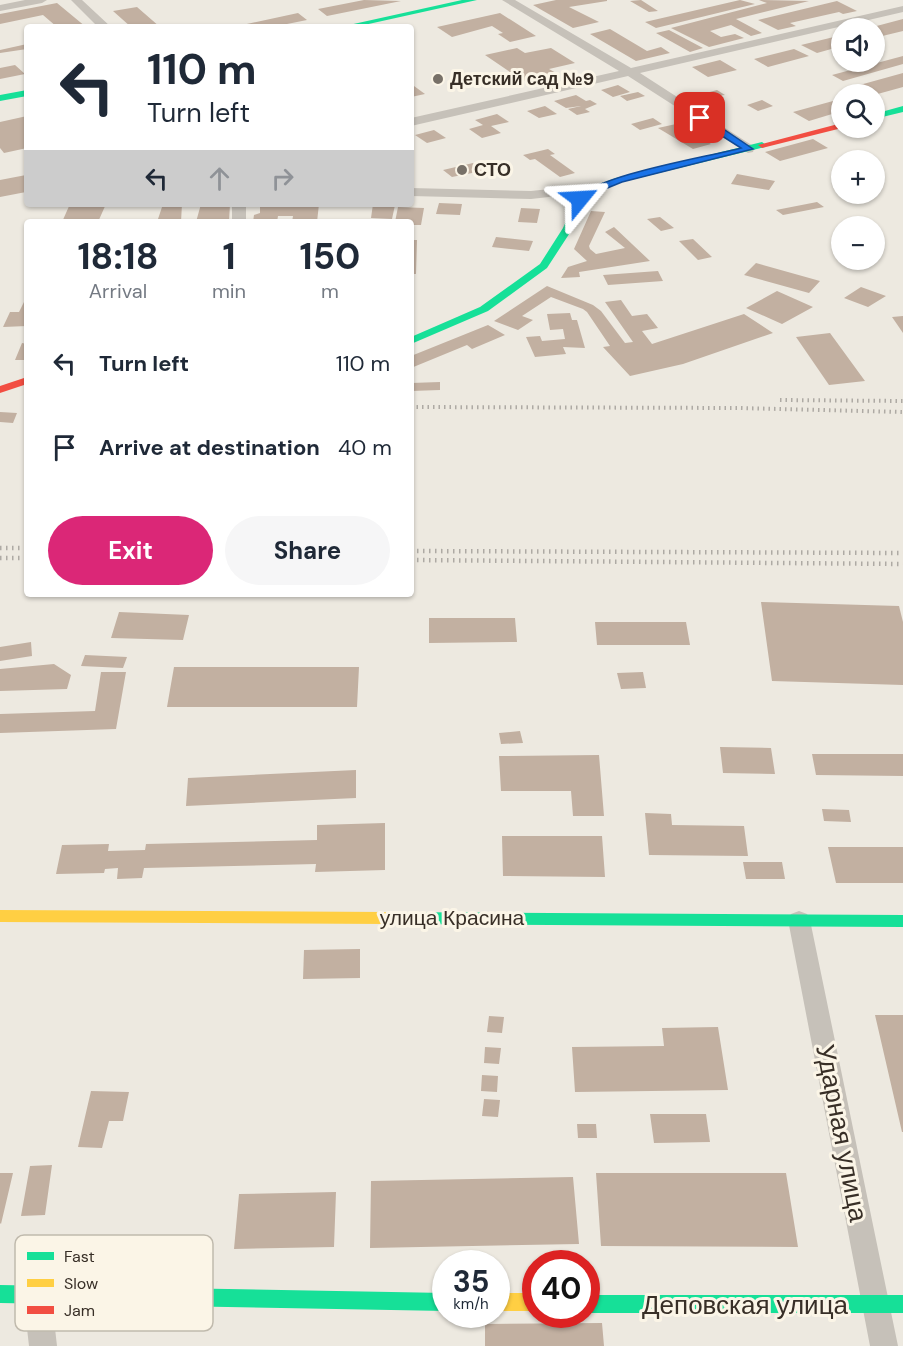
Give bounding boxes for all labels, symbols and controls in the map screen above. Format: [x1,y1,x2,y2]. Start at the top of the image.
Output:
map controls [831,18,885,270]
button: sound [831,18,885,72]
text: 110 m [147,42,257,97]
icon: left [48,48,126,126]
place label: Детский сад №9 [450,67,594,91]
marker: Детский сад №9 [431,72,445,86]
button: search [831,84,885,138]
pin [674,92,725,143]
text: Turn left [147,95,250,130]
icon: arrive [683,101,716,134]
button: + [831,150,885,204]
place label: СТО [474,158,511,182]
icon: left [140,162,173,195]
icon: ahead [203,162,236,195]
icon: right [266,162,299,195]
marker: СТО [455,163,469,177]
position arrow [548,167,612,231]
button: − [831,216,885,270]
text: 18:18 [78,233,158,280]
text: 1 [222,233,236,280]
text: 150 [300,233,360,280]
text: Arrival [89,278,147,304]
text: min [212,278,246,304]
text: m [321,278,339,304]
icon: left [48,347,81,380]
text: Turn left [99,349,189,378]
text: 110 m [336,349,390,378]
icon: arrive [48,431,81,464]
text: Arrive at destination [99,433,320,462]
text: 40 m [338,433,392,462]
button: Exit [48,516,213,585]
button: Share [225,516,390,585]
street label: улица Красина [380,904,525,932]
street label: Ударная улица [808,1041,876,1225]
legend [15,1235,213,1331]
text: Fast [64,1246,95,1267]
speed limit sign: 40 [522,1250,600,1328]
text: 35 [453,1262,489,1301]
text: Slow [64,1273,98,1294]
street label: Деповская улица [642,1288,849,1322]
text: km/h [453,1294,489,1314]
text: Jam [64,1300,95,1321]

